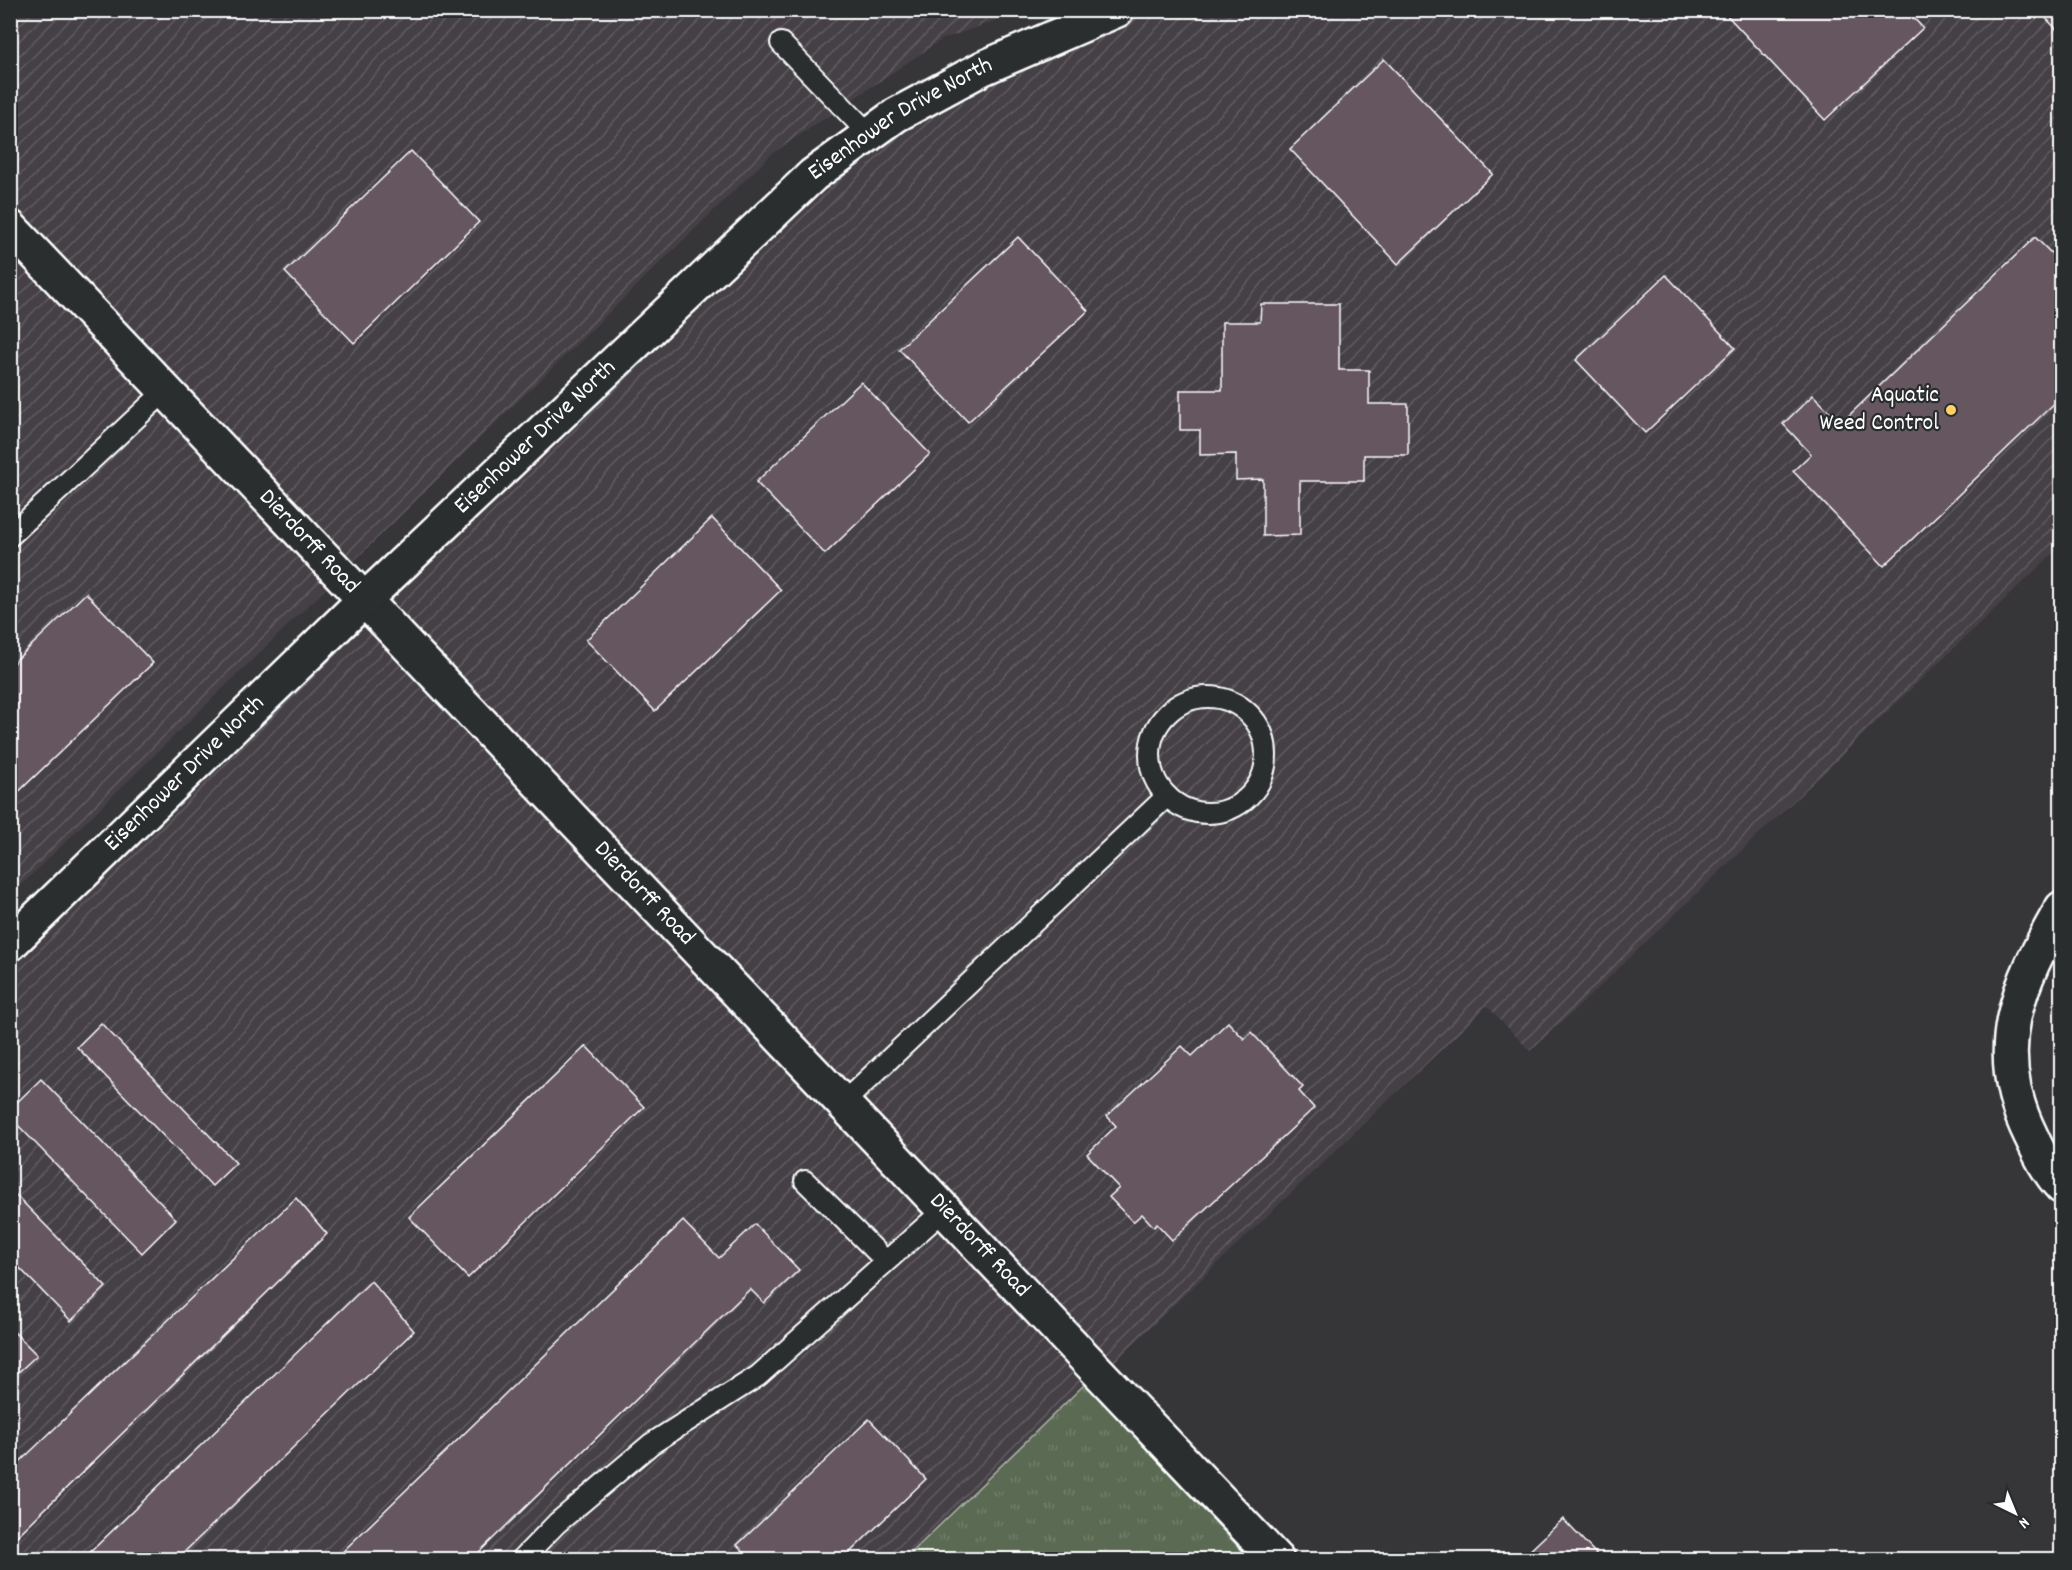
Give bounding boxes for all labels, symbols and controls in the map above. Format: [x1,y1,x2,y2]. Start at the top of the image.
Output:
street label: Eisenhower Drive North [801,49,998,190]
street label: Eisenhower Drive North [447,352,624,523]
place label: Aquatic Weed Control [1820,379,1939,441]
marker: Aquatic Weed Control [1944,403,1958,417]
street label: Dierdorff Road [250,482,367,602]
street label: Eisenhower Drive North [97,688,273,860]
street label: Dierdorff Road [585,834,702,954]
street label: Dierdorff Road [921,1185,1037,1306]
north arrow [1985,1483,2045,1543]
text: N [2013,1511,2034,1533]

